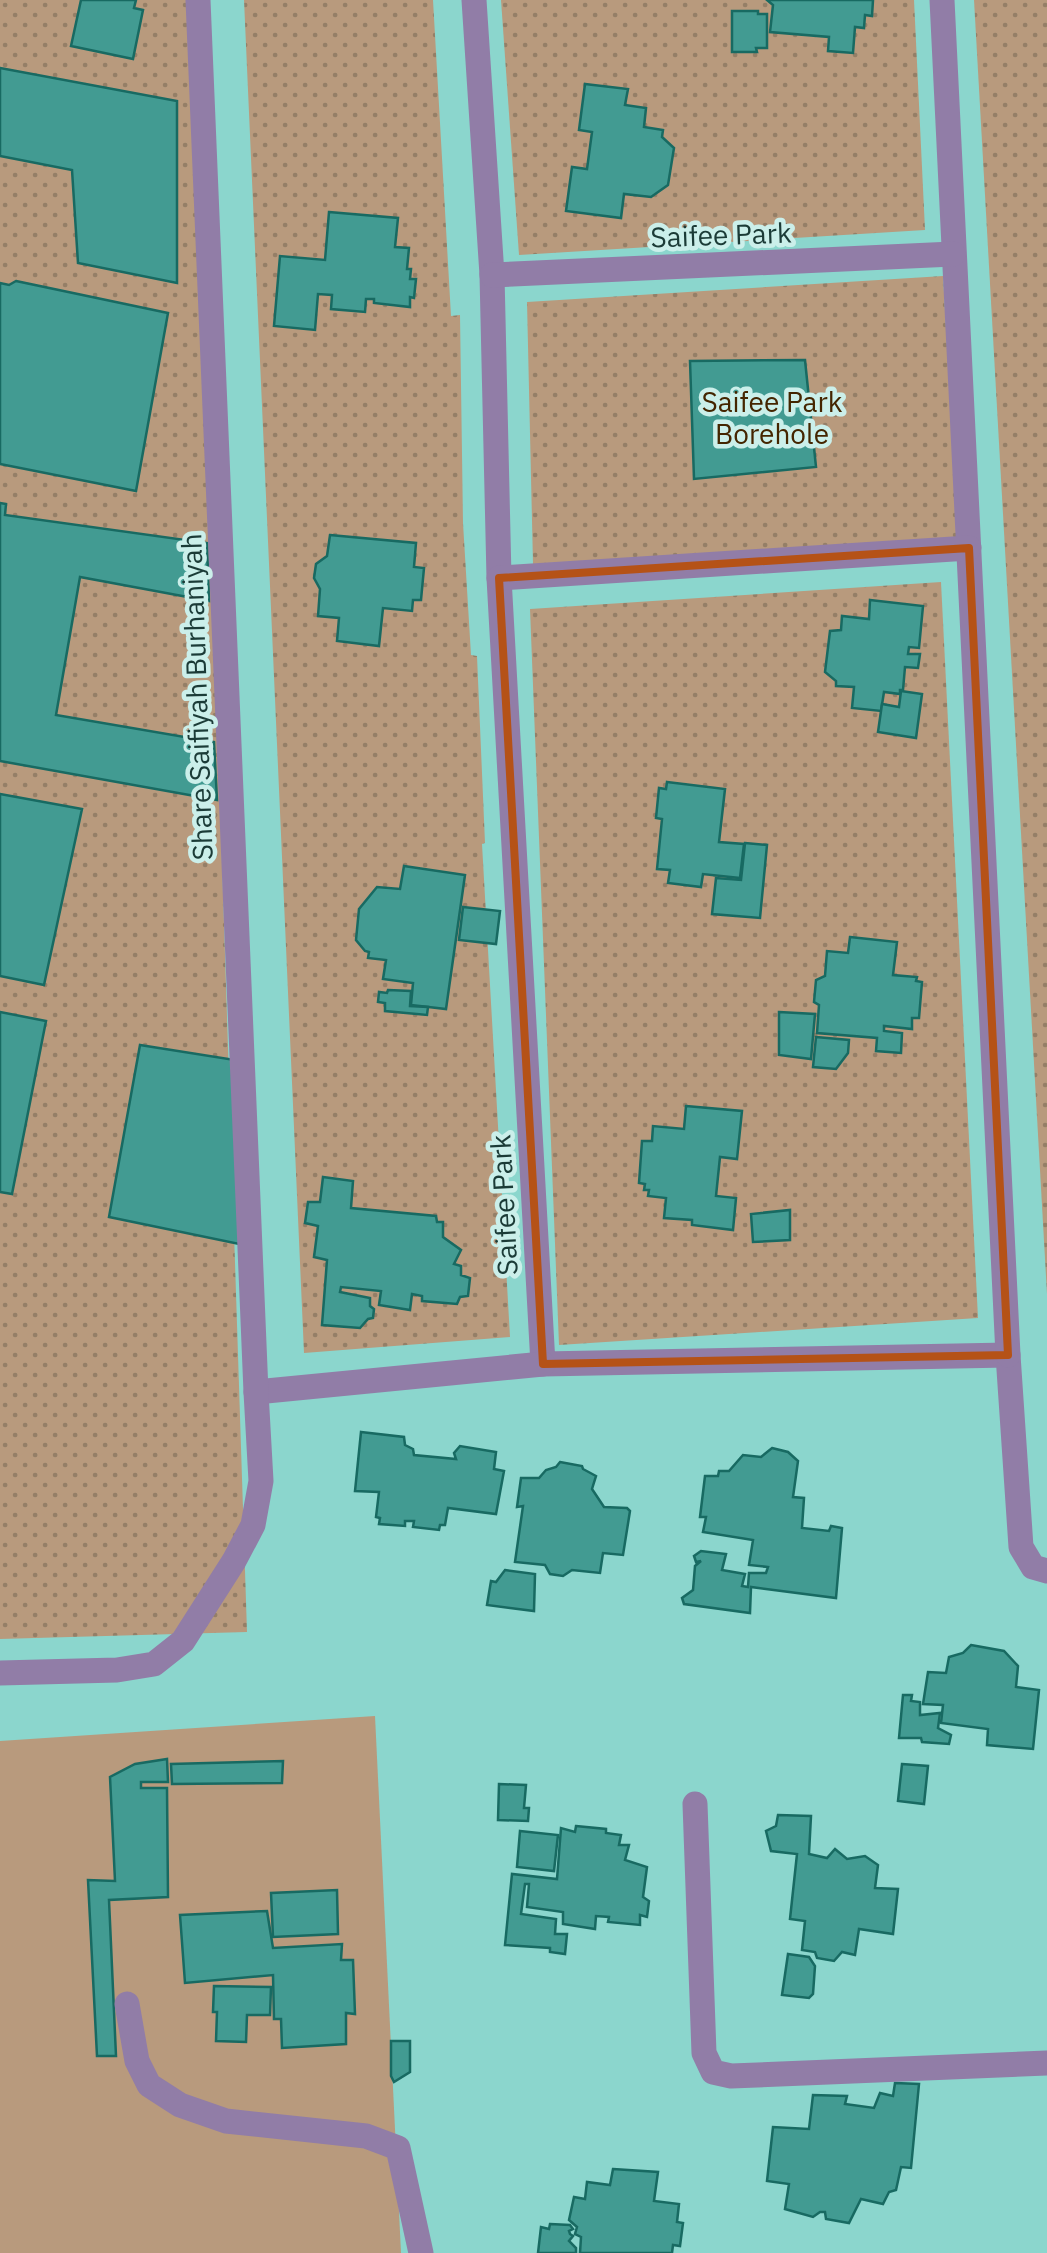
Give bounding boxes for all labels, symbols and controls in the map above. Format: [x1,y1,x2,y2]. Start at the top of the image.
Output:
street label: Saifee Park [650,214,792,255]
park label: Saifee Park Borehole [701,383,843,452]
street label: Share Saifiyah Burhaniyah [172,533,221,861]
street label: Saifee Park [481,1133,526,1277]

